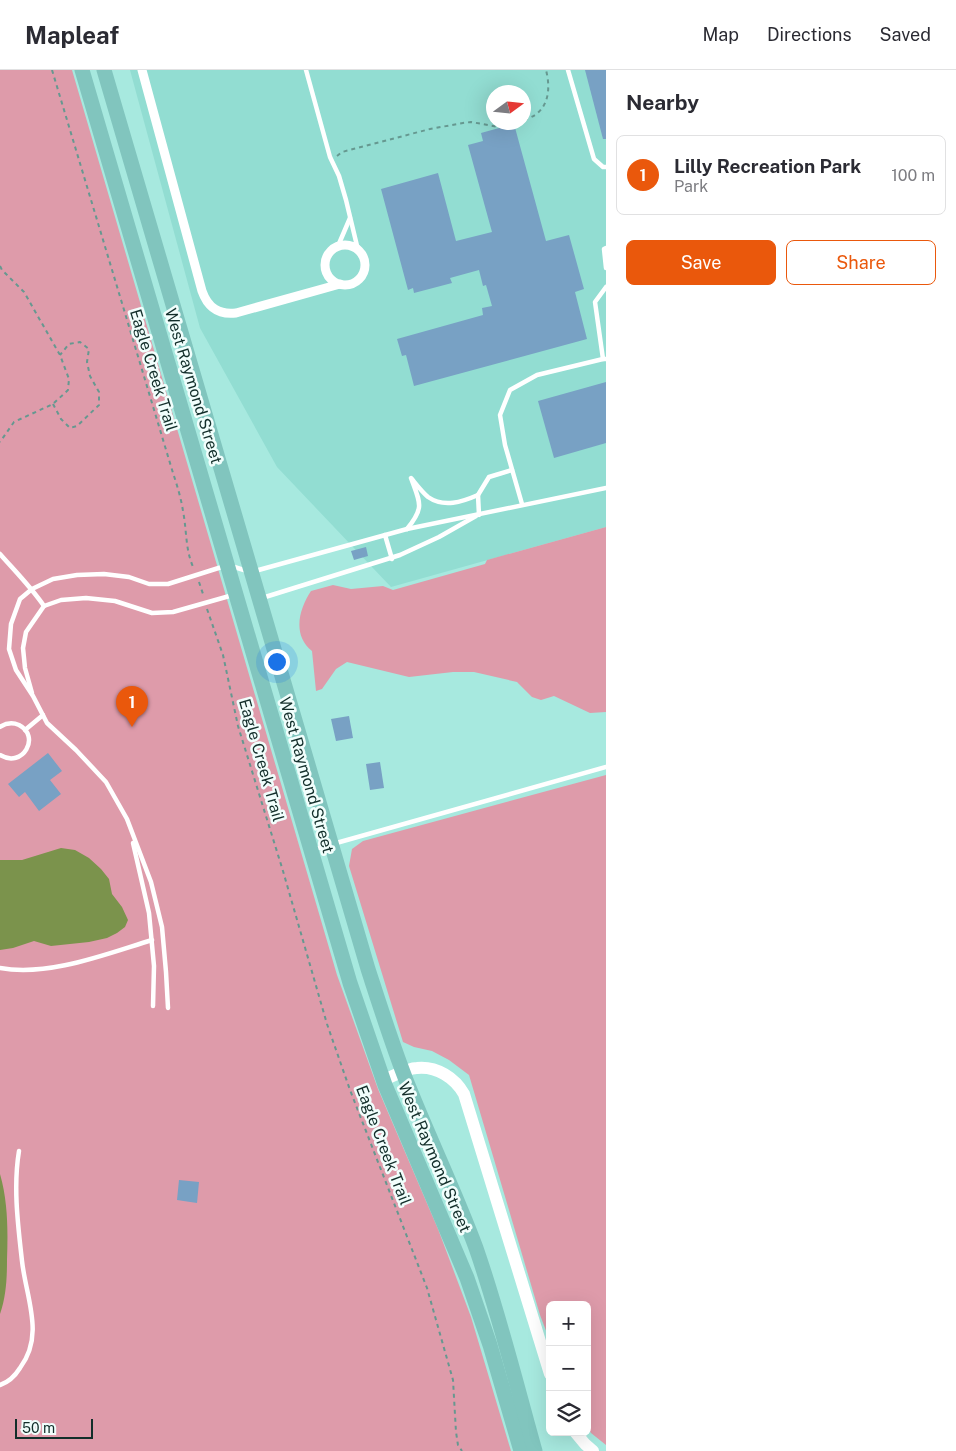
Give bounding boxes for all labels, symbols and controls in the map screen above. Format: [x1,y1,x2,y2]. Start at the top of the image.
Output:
text: Mapleaf [25,21,119,49]
text: Map [702,24,739,45]
text: Directions [767,24,852,45]
text: Saved [880,24,931,45]
north arrow [486,85,531,130]
text: Nearby [626,90,699,115]
text: Lilly Recreation Park [674,155,861,177]
text: 1 [640,166,646,185]
text: 100 m [891,166,935,185]
text: Park [674,177,708,196]
button: Save [626,240,776,285]
button: Share [786,240,936,285]
street label: West Raymond Street [161,306,226,466]
street label: Eagle Creek Trail [126,307,181,434]
your location [264,649,290,675]
pin: 1 [116,686,148,727]
street label: West Raymond Street [275,695,338,855]
street label: Eagle Creek Trail [235,697,288,824]
street label: West Raymond Street [394,1079,475,1235]
street label: Eagle Creek Trail [352,1083,415,1208]
map controls [546,1301,591,1436]
button: + [546,1301,591,1346]
button: − [546,1346,591,1391]
button: layers [546,1391,591,1436]
scale bar [15,1416,92,1439]
text: 50 m [22,1420,55,1436]

